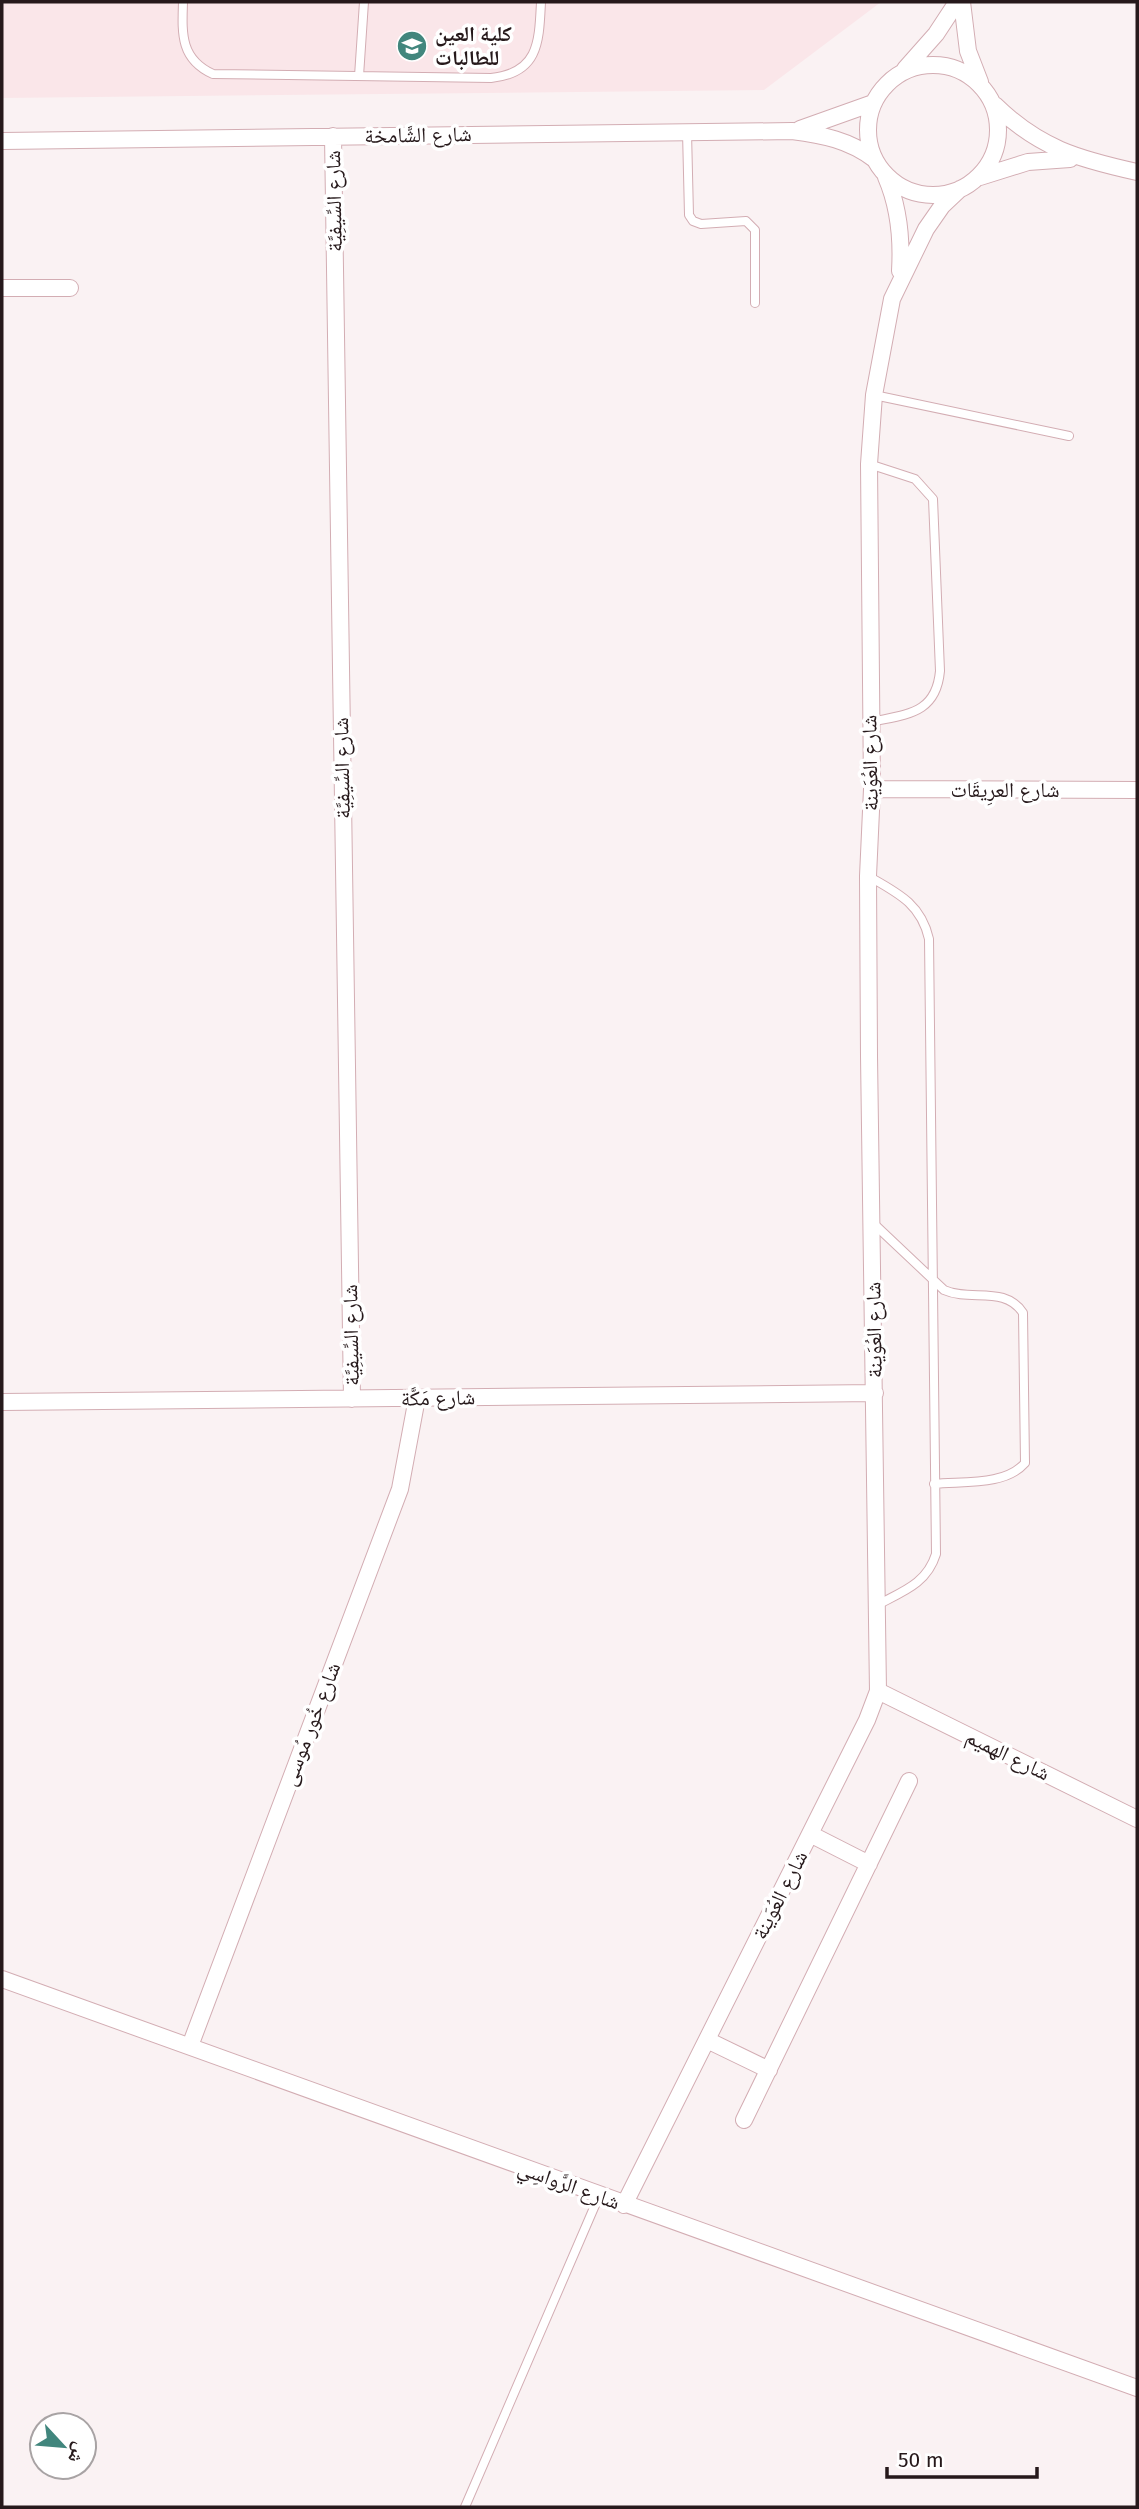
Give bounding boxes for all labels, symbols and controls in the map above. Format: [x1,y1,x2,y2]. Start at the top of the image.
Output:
place label: كلية العين للطالبات [435,21,512,71]
school or university icon: كلية العين للطالبات [395,29,429,63]
street label: شارع الشَّامخة [364,121,472,149]
street label: شارع السِّيفِيَّة [320,150,348,252]
street label: شارع العُوَينة [856,715,884,811]
street label: شارع السِّيفِيَّة [328,717,356,819]
street label: شارع العرِيقَات [951,777,1059,806]
street label: شارع العُوَينة [860,1282,888,1378]
street label: شارع السِّيفِيَّة [337,1284,365,1386]
street label: شارع مَكَّة [401,1384,475,1412]
street label: شارع خُور مُوسى [276,1659,346,1789]
street label: شارع الهميم [961,1724,1054,1787]
street label: شارع العُوَينة [747,1846,813,1944]
street label: شارع الرَّواسِي [513,2155,623,2219]
north arrow [28,2411,98,2481]
scale bar [887,2436,1038,2480]
text: ش [63,2439,93,2467]
text: 50 m [898,2447,944,2473]

